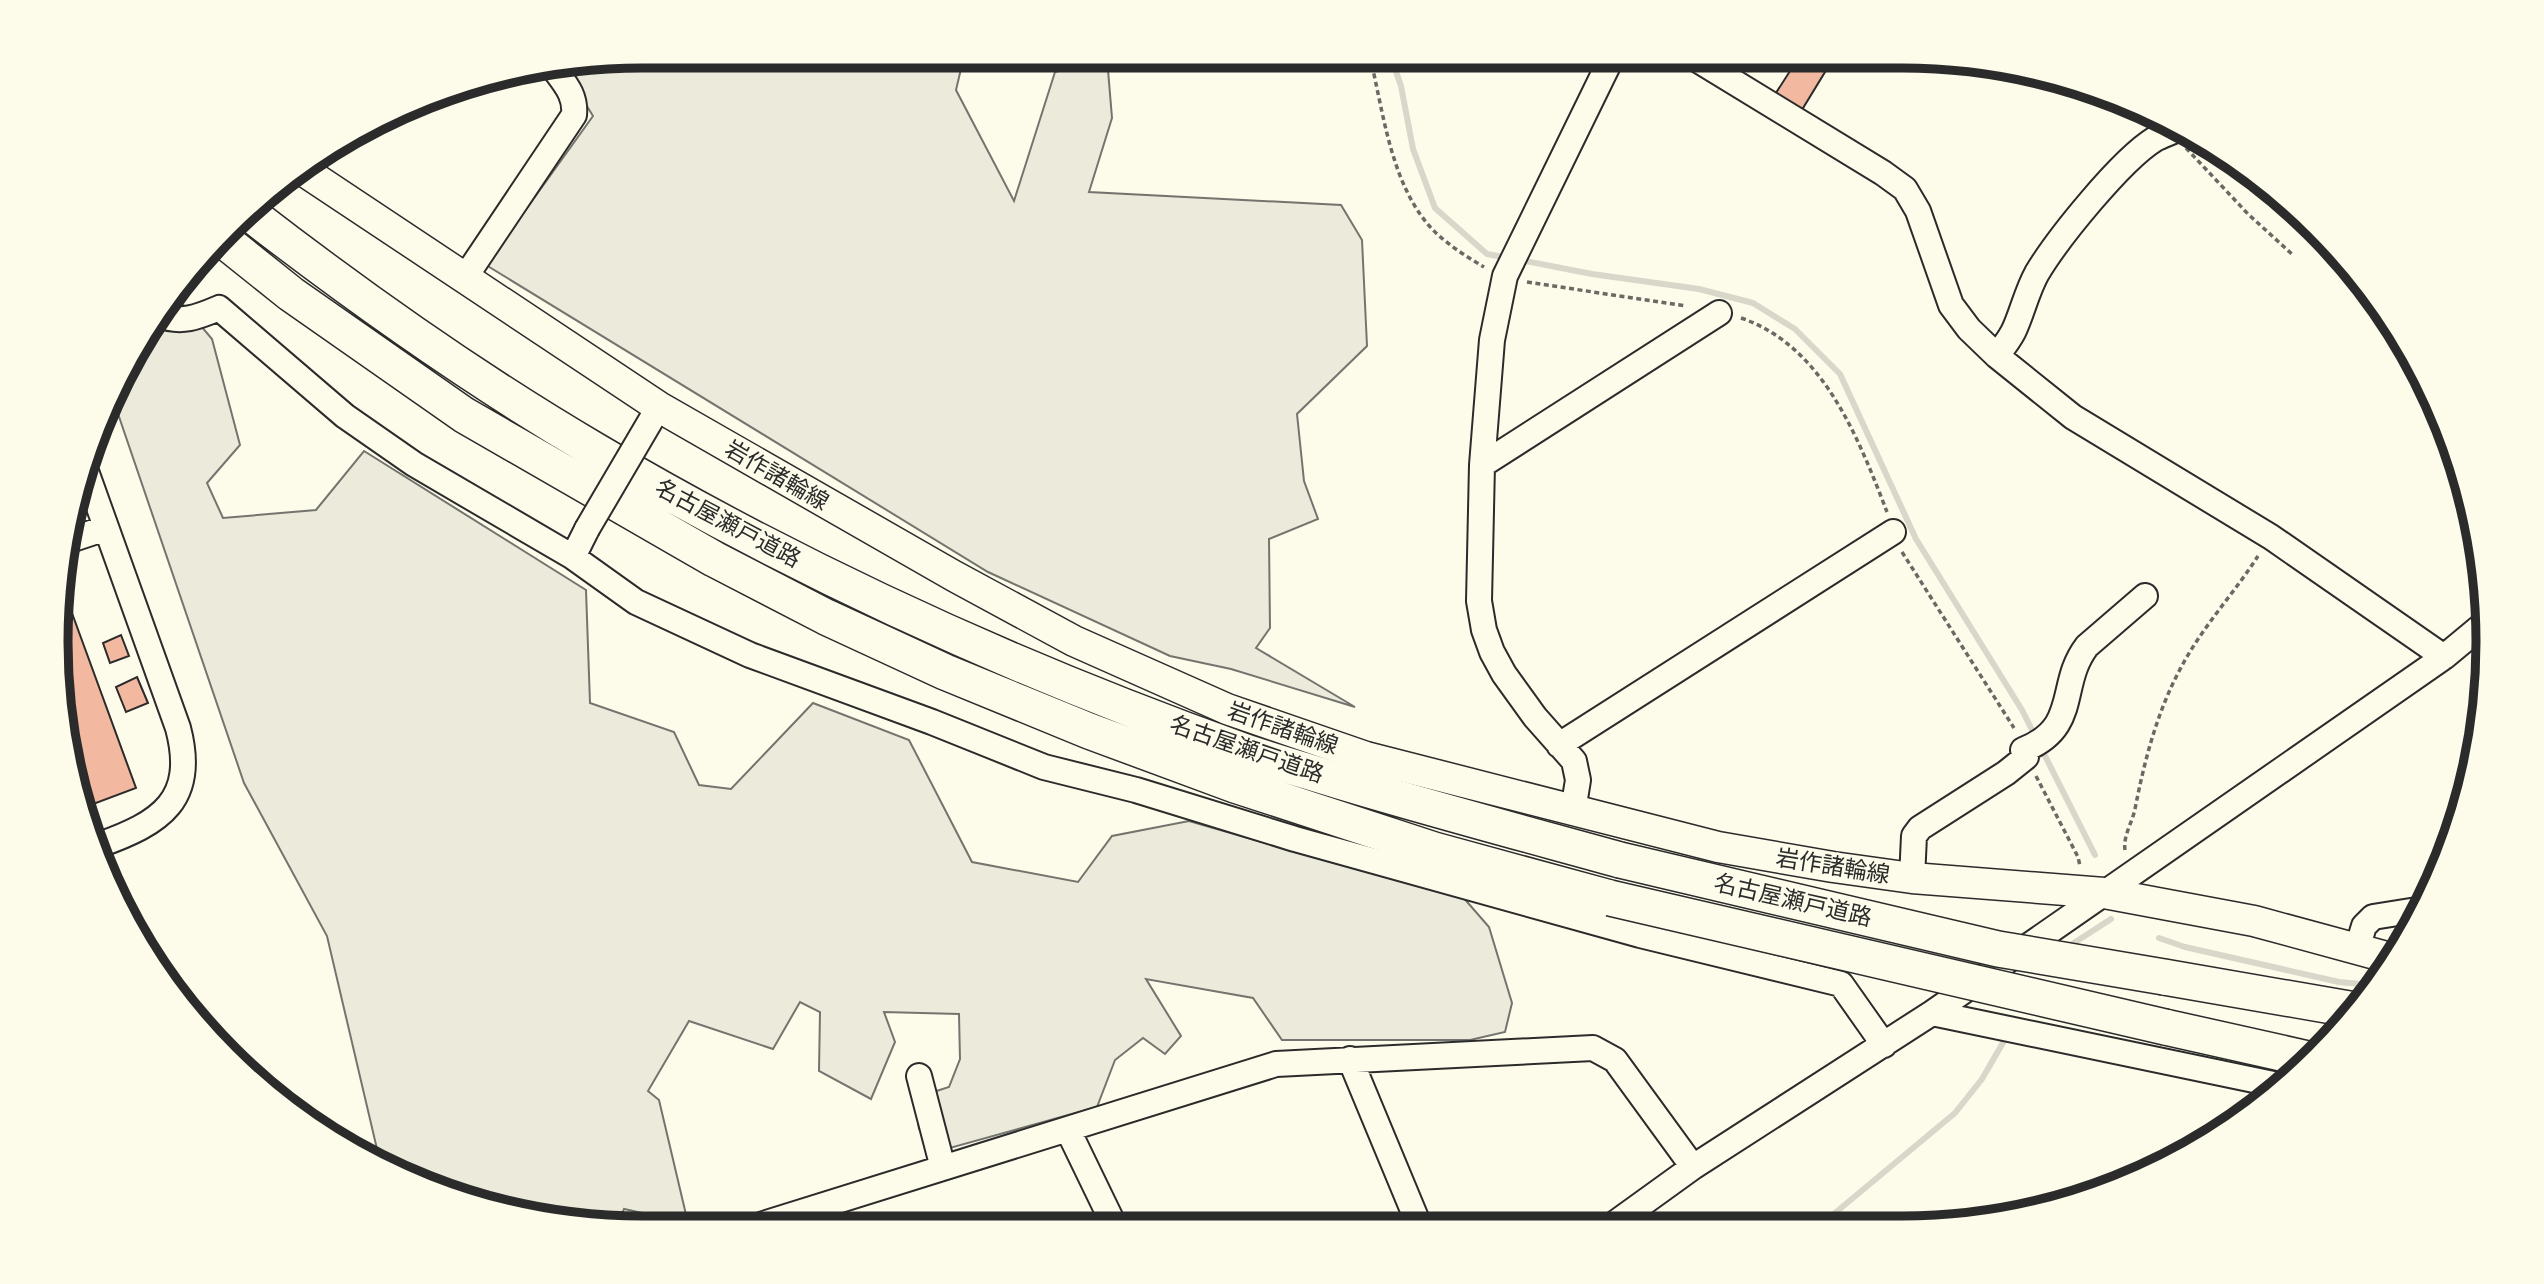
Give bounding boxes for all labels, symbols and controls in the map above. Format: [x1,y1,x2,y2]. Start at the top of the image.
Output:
street label: 岩作諸輪線 [720,434,834,516]
street label: 名古屋瀬戸道路 [650,473,806,573]
street label: 岩作諸輪線 [1224,696,1342,760]
street label: 名古屋瀬戸道路 [1166,710,1328,788]
street label: 岩作諸輪線 [1774,843,1892,889]
street label: 名古屋瀬戸道路 [1711,868,1875,932]

